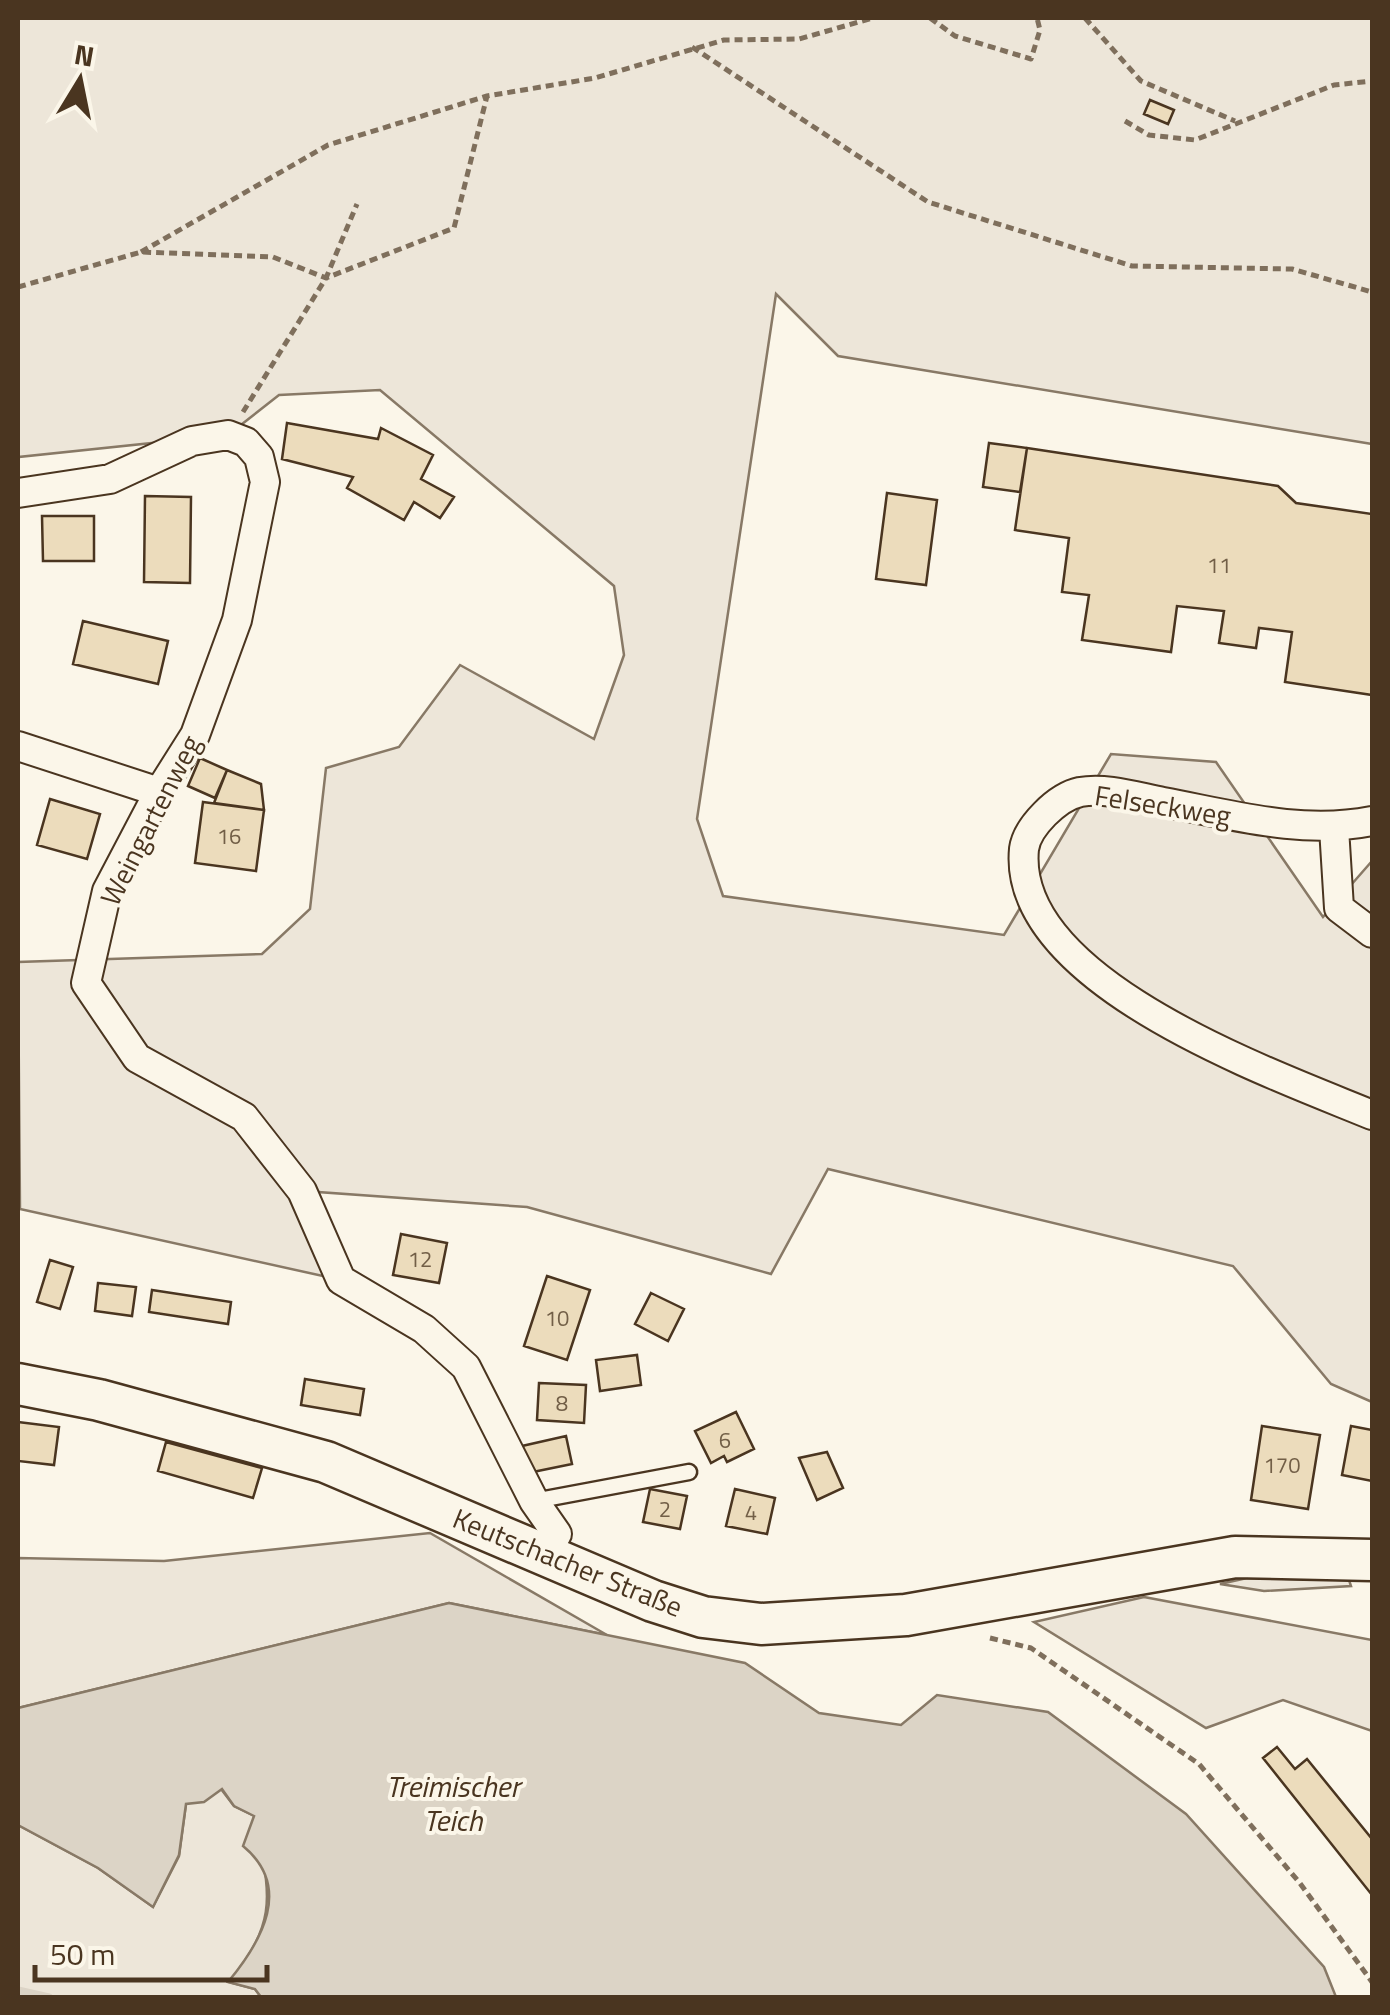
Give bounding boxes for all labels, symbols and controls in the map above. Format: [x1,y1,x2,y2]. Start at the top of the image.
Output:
north arrow [30,30,130,130]
text: N [71,32,98,78]
house number: 11 [1207,548,1231,582]
street label: Weingartenweg [89,727,211,913]
street label: Felseckweg [1092,773,1234,837]
house number: 16 [217,819,241,853]
house number: 12 [408,1242,432,1276]
house number: 10 [545,1301,569,1335]
house number: 8 [556,1386,568,1420]
house number: 6 [719,1423,731,1457]
house number: 170 [1264,1448,1300,1482]
house number: 2 [659,1492,671,1526]
house number: 4 [745,1495,757,1529]
street label: Keutschacher Straße [447,1496,689,1628]
water label: Treimischer Teich [386,1763,523,1843]
scale bar [35,1920,268,1982]
text: 50 m [50,1931,115,1977]

